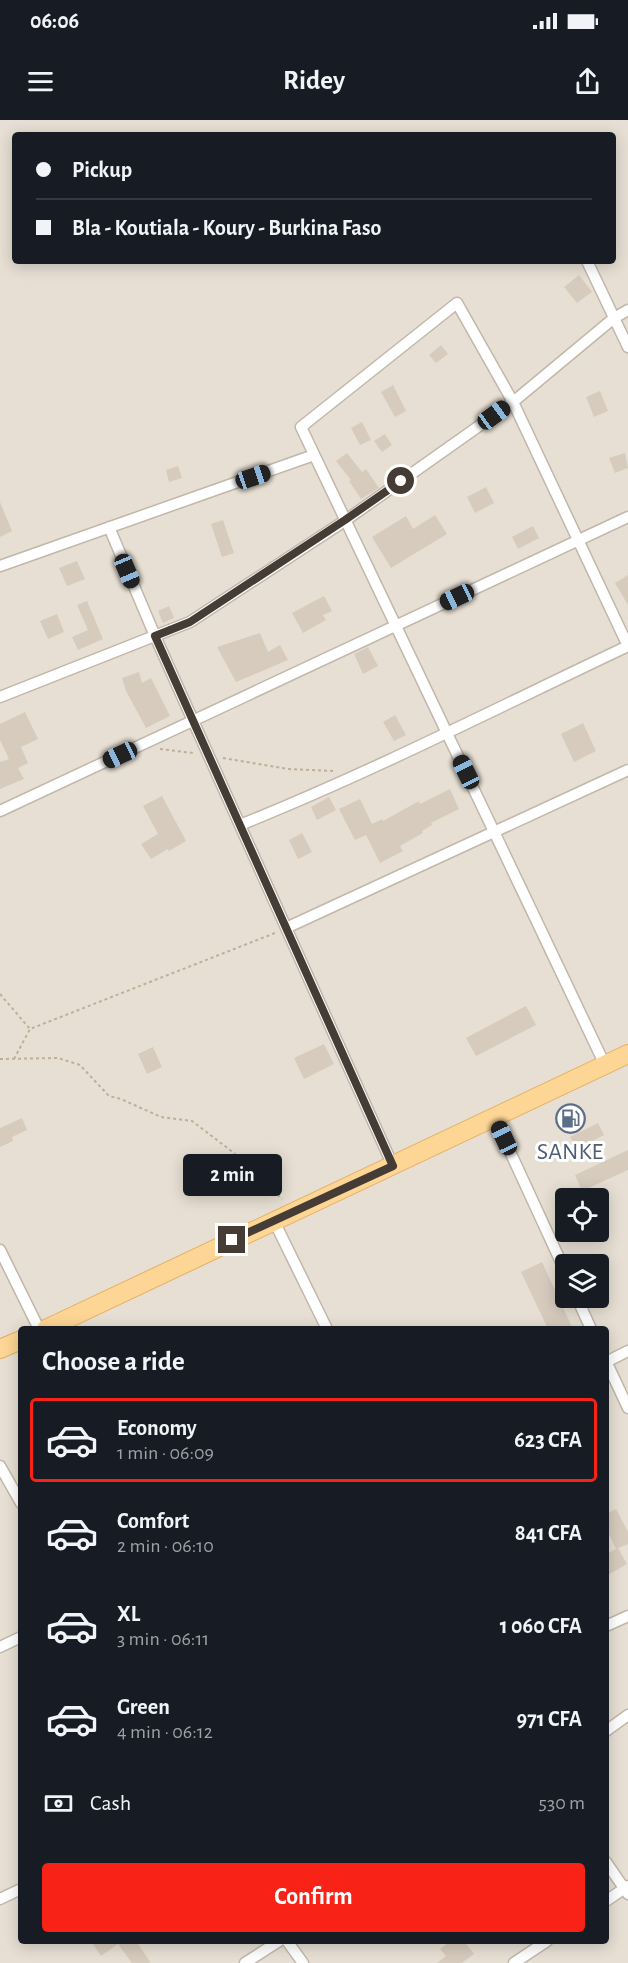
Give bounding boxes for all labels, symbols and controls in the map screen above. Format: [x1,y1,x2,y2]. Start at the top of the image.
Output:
text: 06:06 [30,10,79,32]
icon: menu [24,65,57,98]
icon: share [571,65,604,98]
text: Ridey [283,67,345,94]
text: Pickup [72,159,132,181]
text: Bla - Koutiala - Koury - Burkina Faso [72,217,381,239]
car [474,397,514,433]
car [233,463,273,491]
route start [387,467,414,494]
car [112,551,142,591]
car [437,581,477,613]
car [100,739,140,771]
car [450,752,482,792]
fuel station icon: SANKE [554,1103,586,1135]
car [488,1118,520,1158]
place label: SANKE [537,1140,604,1164]
callout: 2 min [182,1153,282,1195]
text: 2 min [210,1165,255,1185]
map controls [555,1188,609,1308]
button: locate [555,1188,609,1242]
route end [218,1226,245,1253]
button: layers [555,1254,609,1308]
text: Choose a ride [42,1348,185,1375]
icon: car [45,1413,99,1467]
text: Economy [117,1417,197,1439]
text: 623 CFA [514,1429,582,1451]
text: 1 min · 06:09 [117,1443,214,1463]
icon: car [45,1506,99,1560]
text: Comfort [117,1510,189,1532]
text: 841 CFA [515,1522,582,1544]
text: 2 min · 06:10 [117,1536,214,1556]
icon: car [45,1599,99,1653]
text: XL [117,1603,140,1625]
text: 1 060 CFA [500,1615,582,1637]
text: 3 min · 06:11 [117,1629,209,1649]
icon: car [45,1692,99,1746]
text: Green [117,1696,170,1718]
text: 971 CFA [517,1708,582,1730]
text: 4 min · 06:12 [117,1722,213,1742]
icon: cash [42,1787,75,1820]
text: Cash [90,1792,131,1814]
text: 530 m [539,1793,585,1813]
button: Confirm [42,1863,585,1932]

